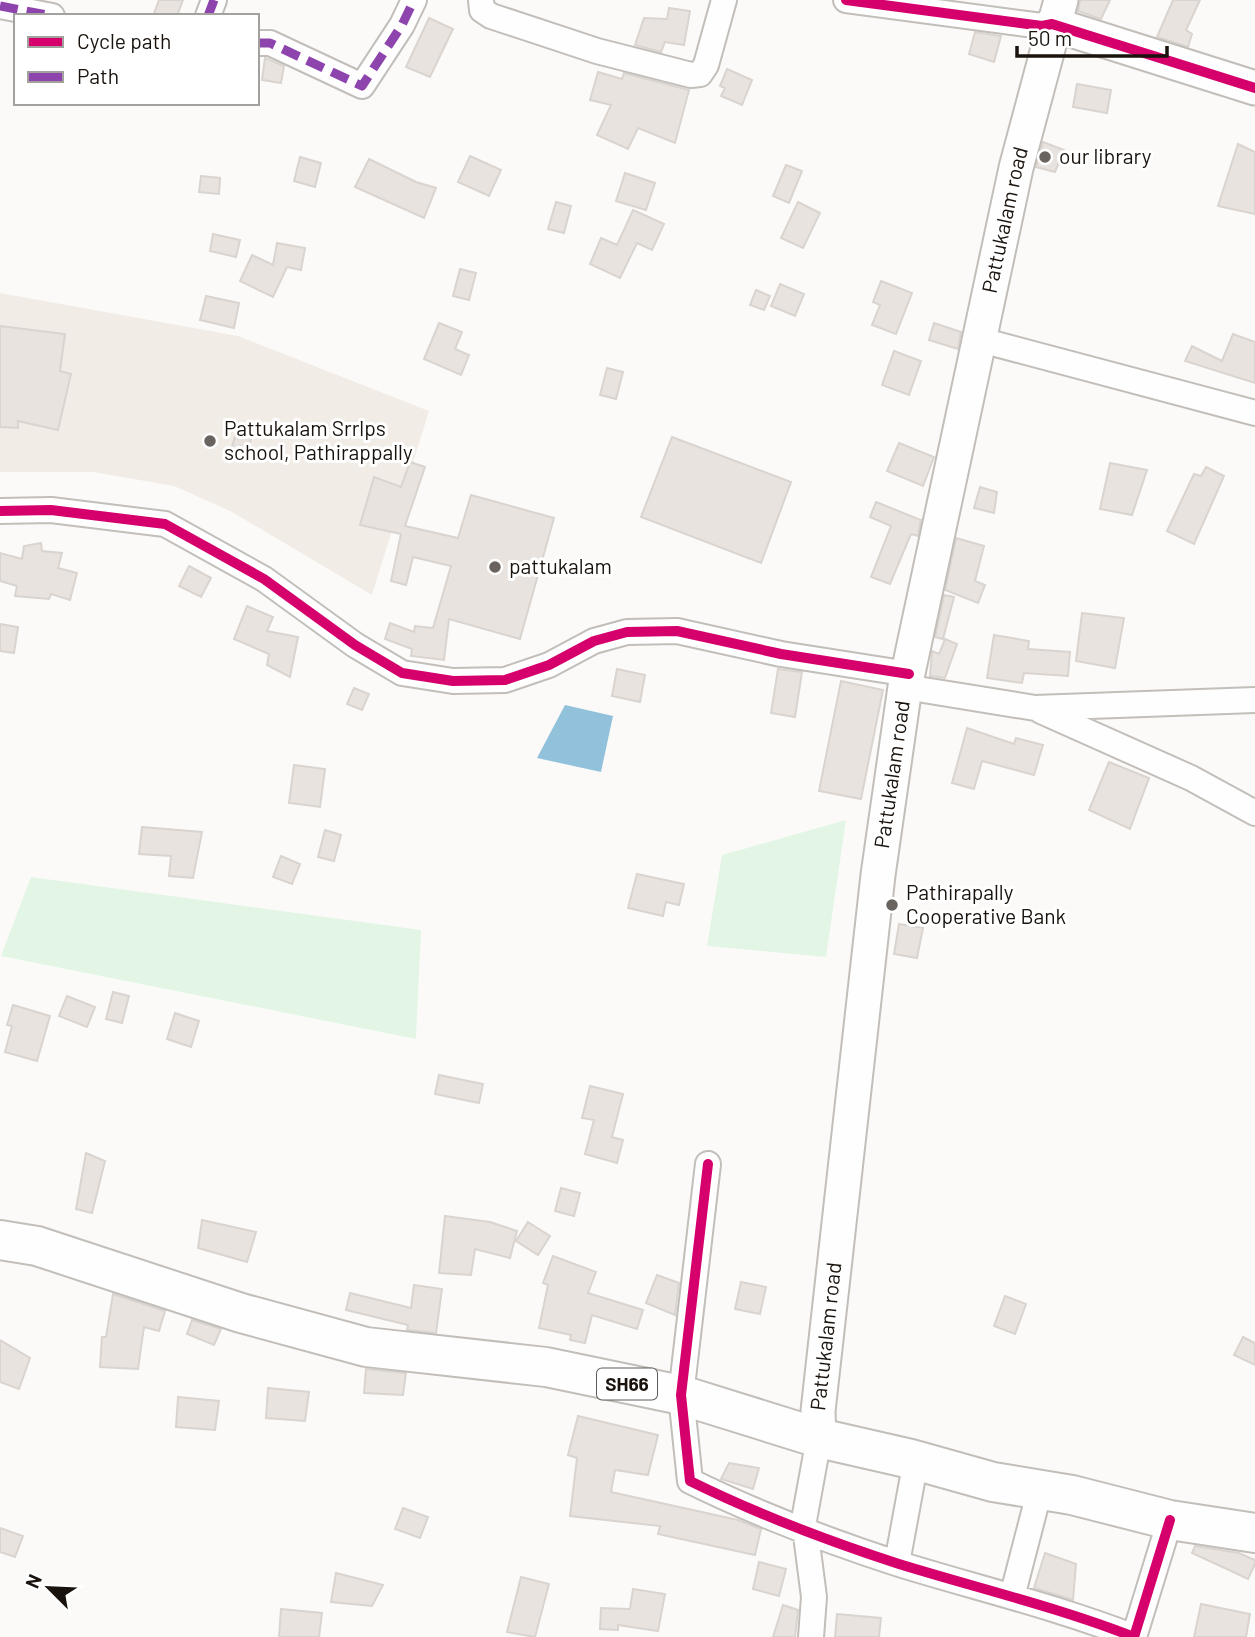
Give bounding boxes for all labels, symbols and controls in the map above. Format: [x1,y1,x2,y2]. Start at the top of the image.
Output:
legend [14,14,259,105]
scale bar [1017,14,1168,58]
text: 50 m [1028,25,1072,50]
text: Cycle path [77,28,171,53]
text: Path [77,63,119,88]
place label: our library [1059,143,1152,168]
street label: Pattukalam road [976,144,1032,295]
marker: our library [1037,149,1053,165]
place label: Pattukalam Srrlps school, Pathirappally [224,415,413,464]
marker: Pattukalam Srrlps school, Pathirappally [202,433,218,449]
place label: pattukalam [509,553,612,578]
marker: pattukalam [487,559,503,575]
street label: Pattukalam road [868,699,914,850]
place label: Pathirapally Cooperative Bank [906,879,1066,928]
marker: Pathirapally Cooperative Bank [884,897,900,913]
street label: Pattukalam road [804,1261,846,1412]
road number: SH66 [597,1368,657,1400]
north arrow [14,1553,84,1623]
text: N [20,1570,46,1591]

